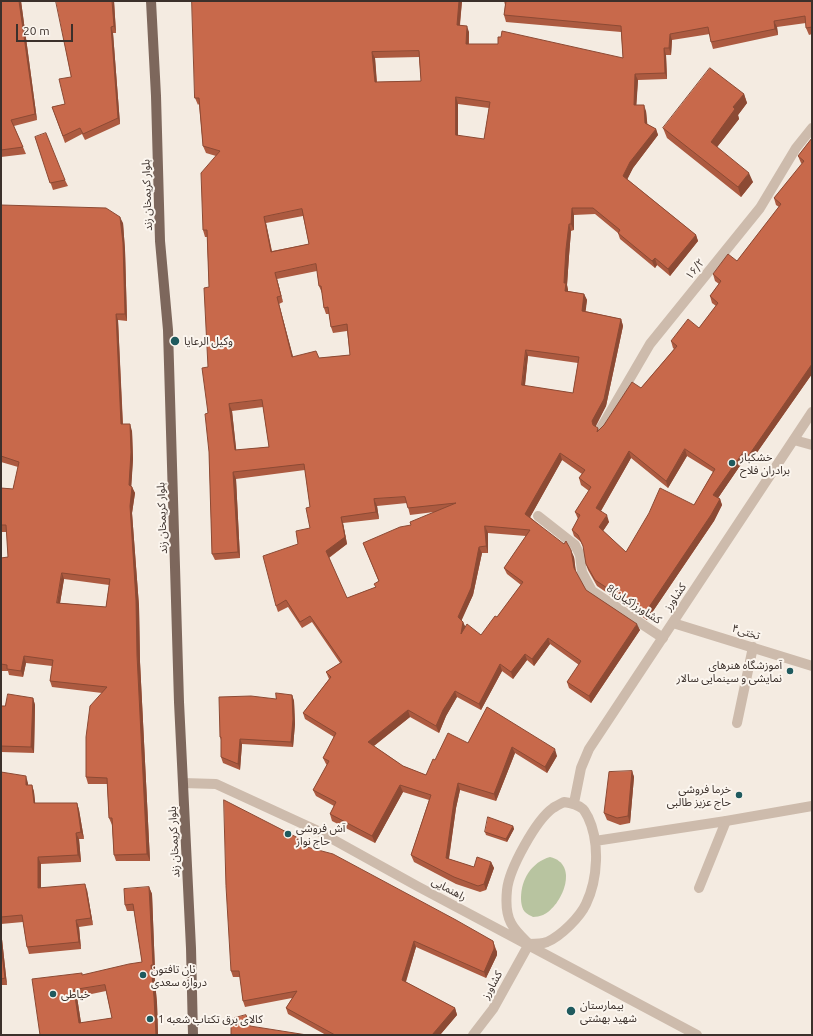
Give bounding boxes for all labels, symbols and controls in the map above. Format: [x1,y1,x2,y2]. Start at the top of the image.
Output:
scale bar [18,16,75,42]
text: 20 m [23,24,50,37]
street label: بلوار کریمخان زند [139,159,155,231]
street label: ۱۶/۲ [683,256,707,282]
place label: وکیل الرعایا [184,334,233,348]
marker: وکیل الرعایا [169,335,181,347]
place label: خشکبار برادران فلاح [740,450,790,476]
marker: خشکبار برادران فلاح [727,458,737,468]
street label: بلوار کریمخان زند [154,482,170,554]
street label: 8کشاورز(کیان) [604,581,664,627]
street label: کشاورز [661,581,689,613]
street label: تختی۴ [730,621,762,643]
place label: آموزشگاه هنرهای نمایشی و سینمایی سالار [677,658,782,684]
marker: آموزشگاه هنرهای نمایشی و سینمایی سالار [785,666,795,676]
place label: خرما فروشی حاج عزیز طالبی [667,782,731,808]
marker: خرما فروشی حاج عزیز طالبی [734,790,744,800]
street label: بلوار کریمخان زند [166,806,182,878]
place label: آش فروشی حاج نواز [296,821,345,847]
marker: آش فروشی حاج نواز [283,829,293,839]
street label: راهنمایی [429,874,469,904]
place label: نان تافتون دروازه سعدی [151,962,207,988]
street label: کشاورز [479,969,505,1001]
marker: نان تافتون دروازه سعدی [138,970,148,980]
place label: خیاطی [61,987,90,1001]
marker: خیاطی [48,989,58,999]
place label: بیمارستان شهید بهشتی [580,998,637,1024]
marker: بیمارستان شهید بهشتی [565,1005,577,1017]
place label: کالای برق تکتاب شعبه 1 [158,1012,263,1026]
marker: کالای برق تکتاب شعبه 1 [145,1014,155,1024]

